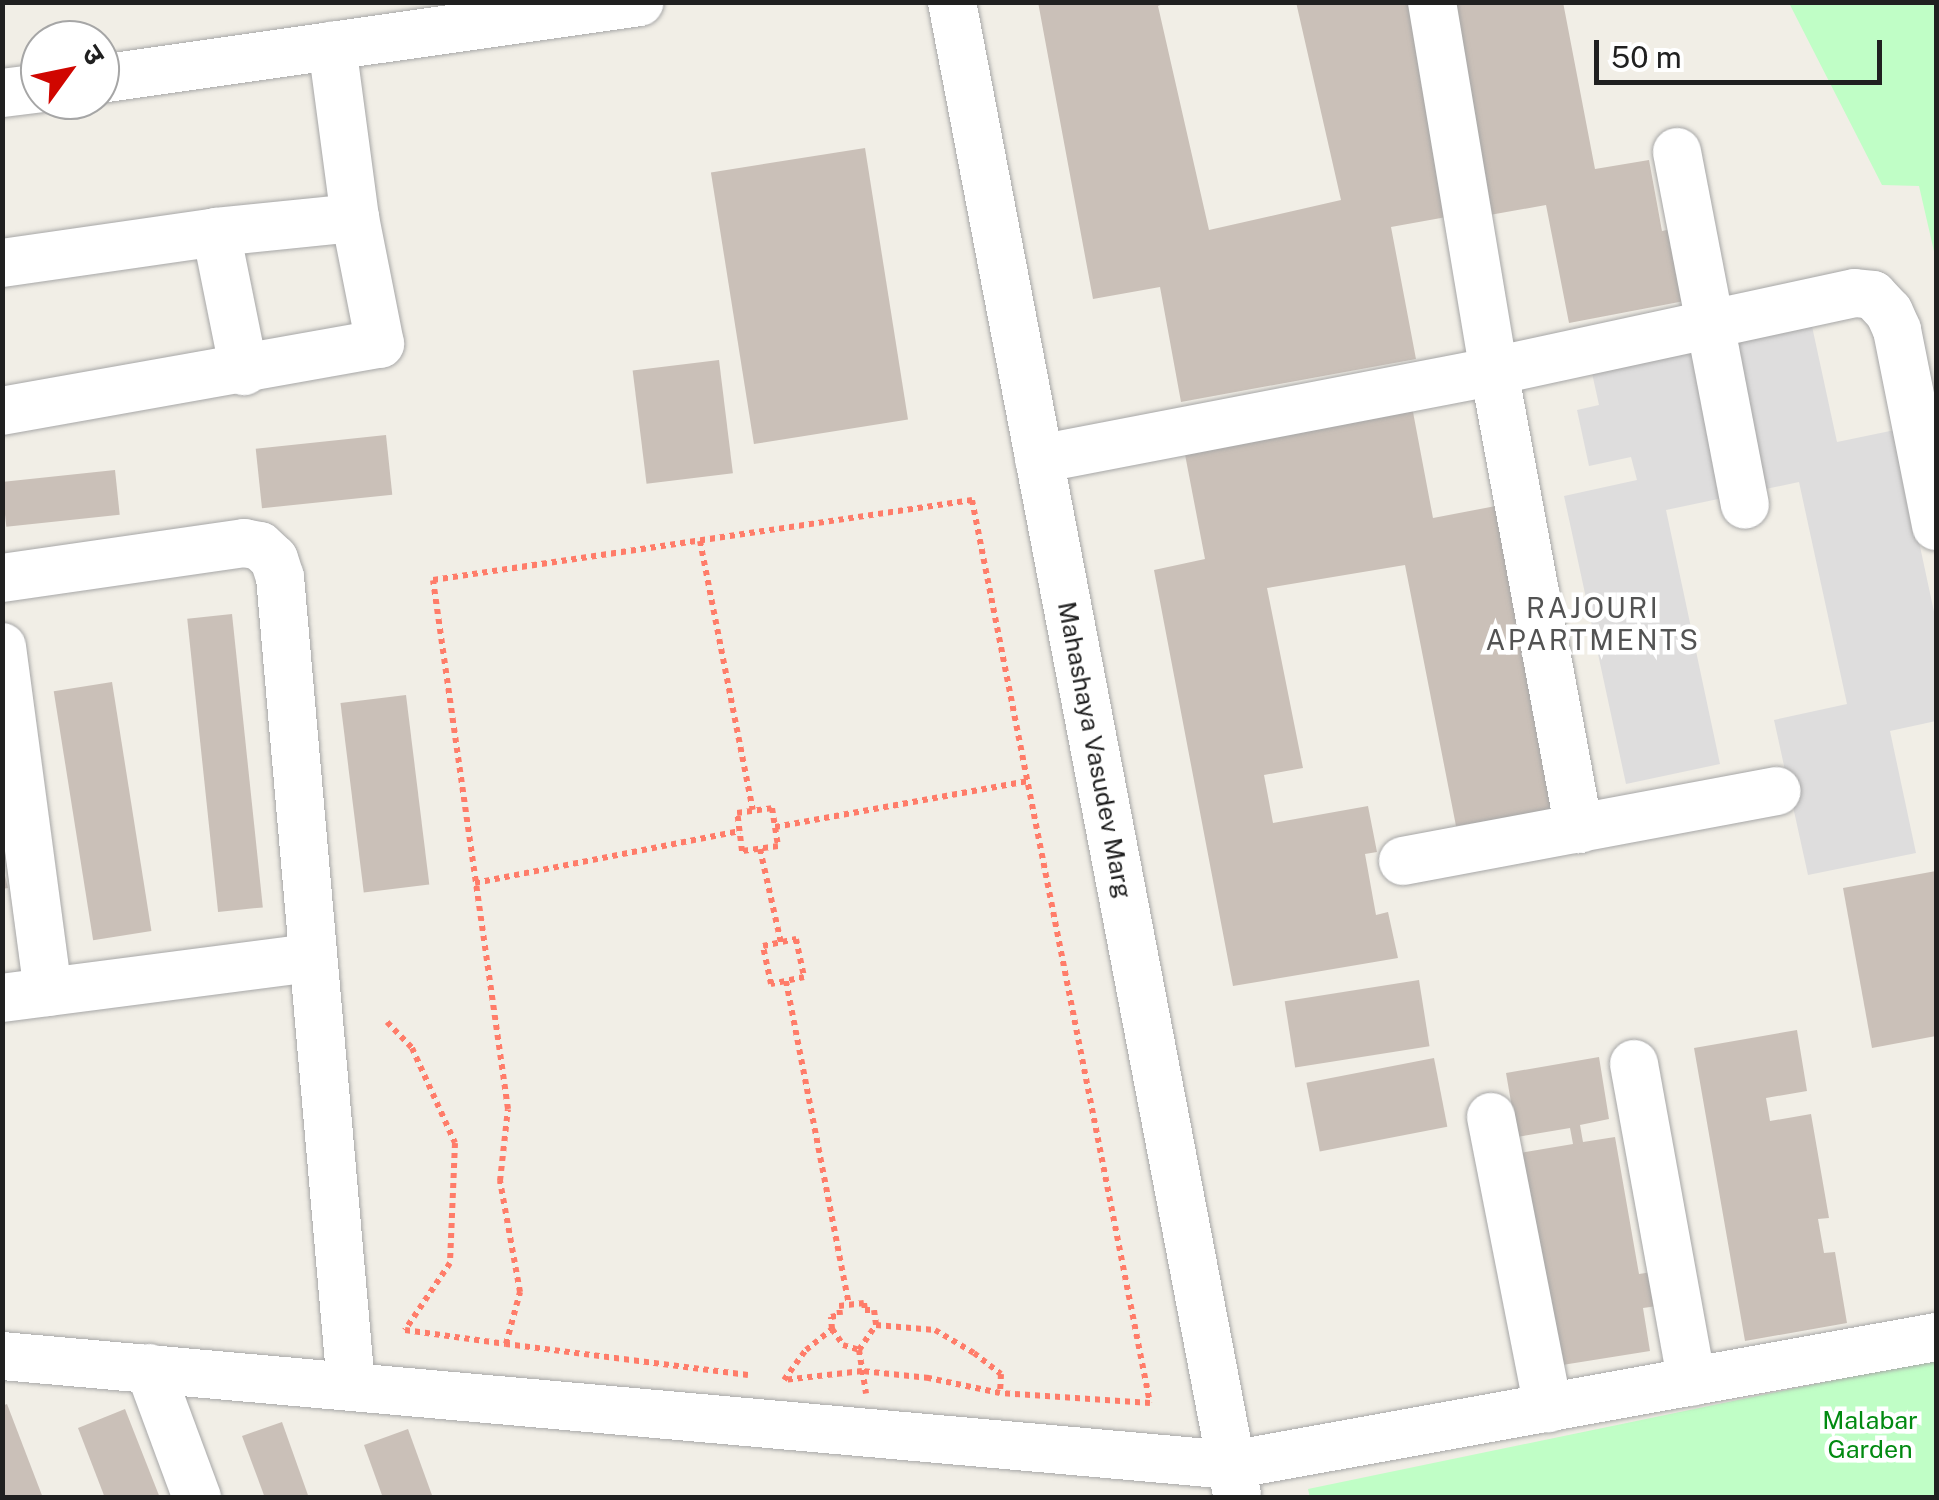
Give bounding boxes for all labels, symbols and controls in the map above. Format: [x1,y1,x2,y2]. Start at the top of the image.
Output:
north arrow [20,20,120,120]
scale bar [1599,20,1886,82]
text: उ [76,39,112,70]
text: 50 m [1611,39,1682,75]
district label: RAJOURI APARTMENTS [1485,591,1701,657]
street label: Mahashaya Vasudev Marg [1051,599,1139,901]
park label: Malabar Garden [1822,1406,1918,1465]

